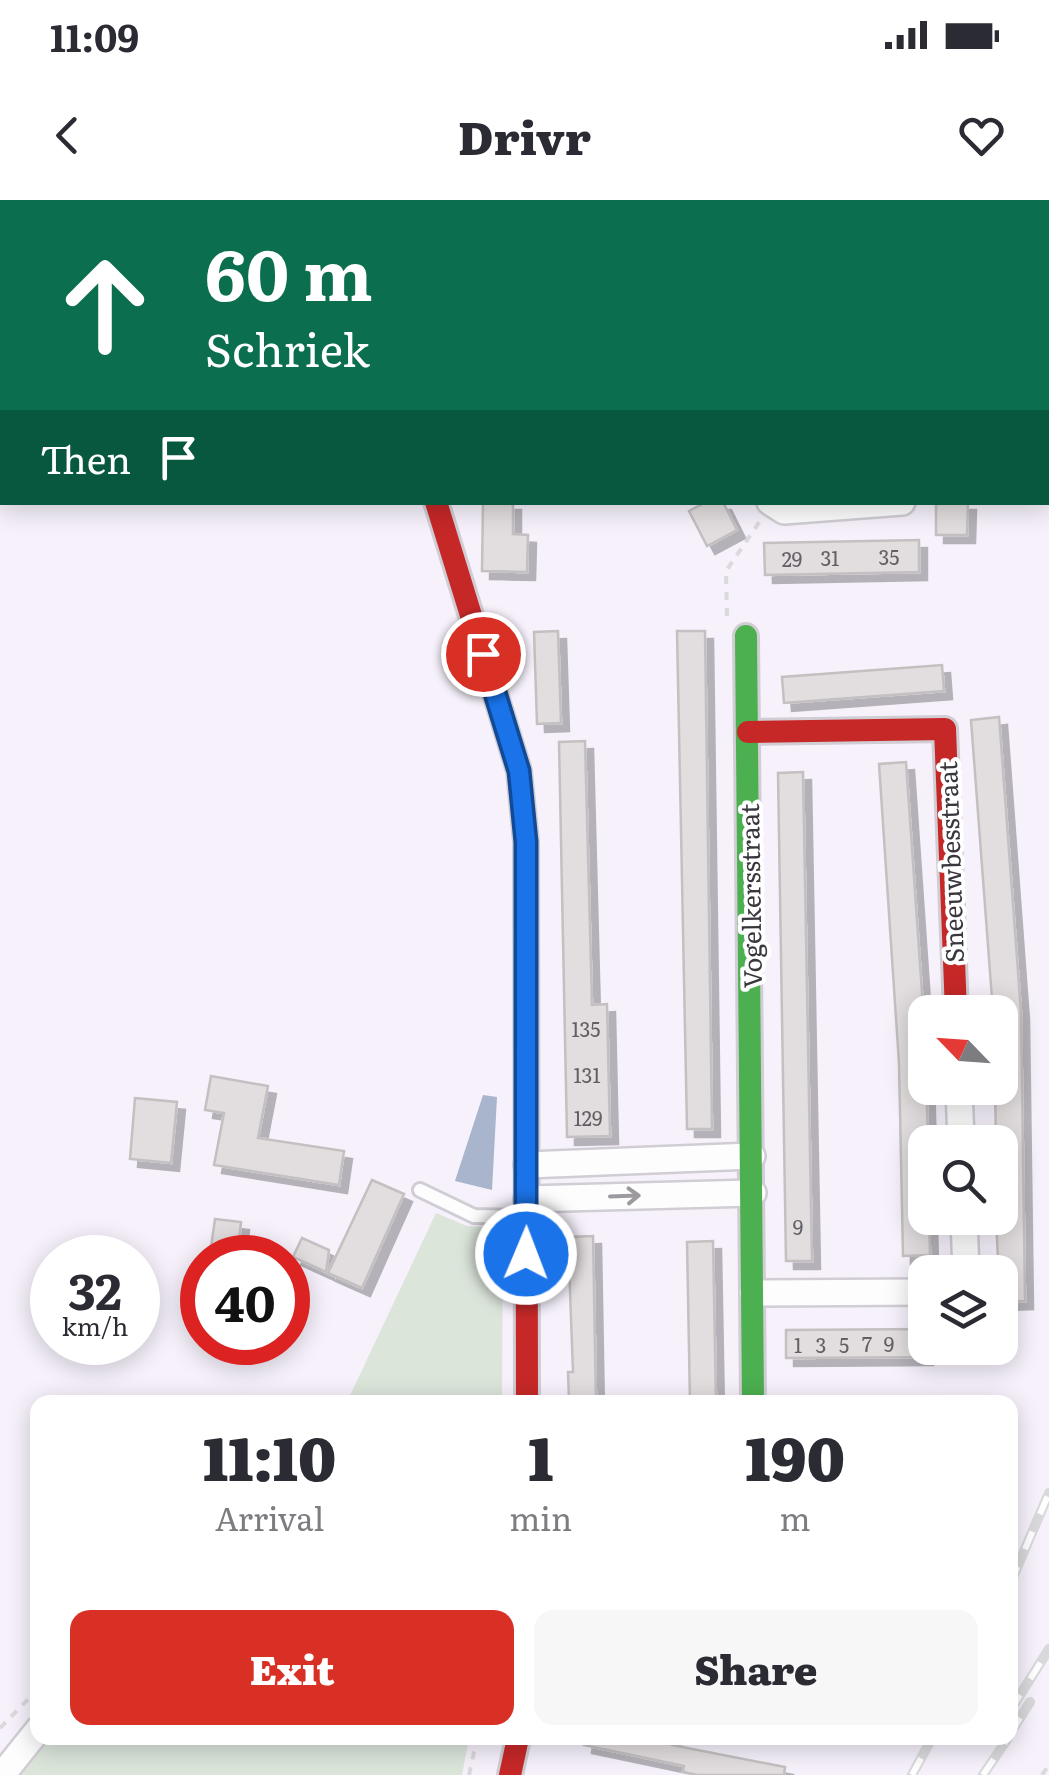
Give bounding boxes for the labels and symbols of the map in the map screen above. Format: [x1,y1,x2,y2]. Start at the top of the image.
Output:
house number: 35 [879,541,899,571]
house number: 31 [821,542,839,572]
house number: 29 [782,543,802,573]
pin [441,612,526,697]
street label: Sneeuwbesstraat [928,761,972,963]
street label: Vogelkersstraat [730,803,770,989]
north arrow [908,995,1018,1105]
house number: 135 [571,1013,601,1043]
house number: 131 [573,1059,601,1089]
house number: 129 [574,1102,602,1132]
one-way arrow [608,1187,640,1206]
position arrow [474,1202,578,1306]
house number: 9 [793,1211,803,1241]
speed limit sign: 40 [180,1235,310,1365]
house number: 7 [862,1328,872,1358]
house number: 9 [884,1328,894,1358]
house number: 1 [794,1329,802,1359]
house number: 3 [816,1329,826,1359]
house number: 5 [839,1329,849,1359]

